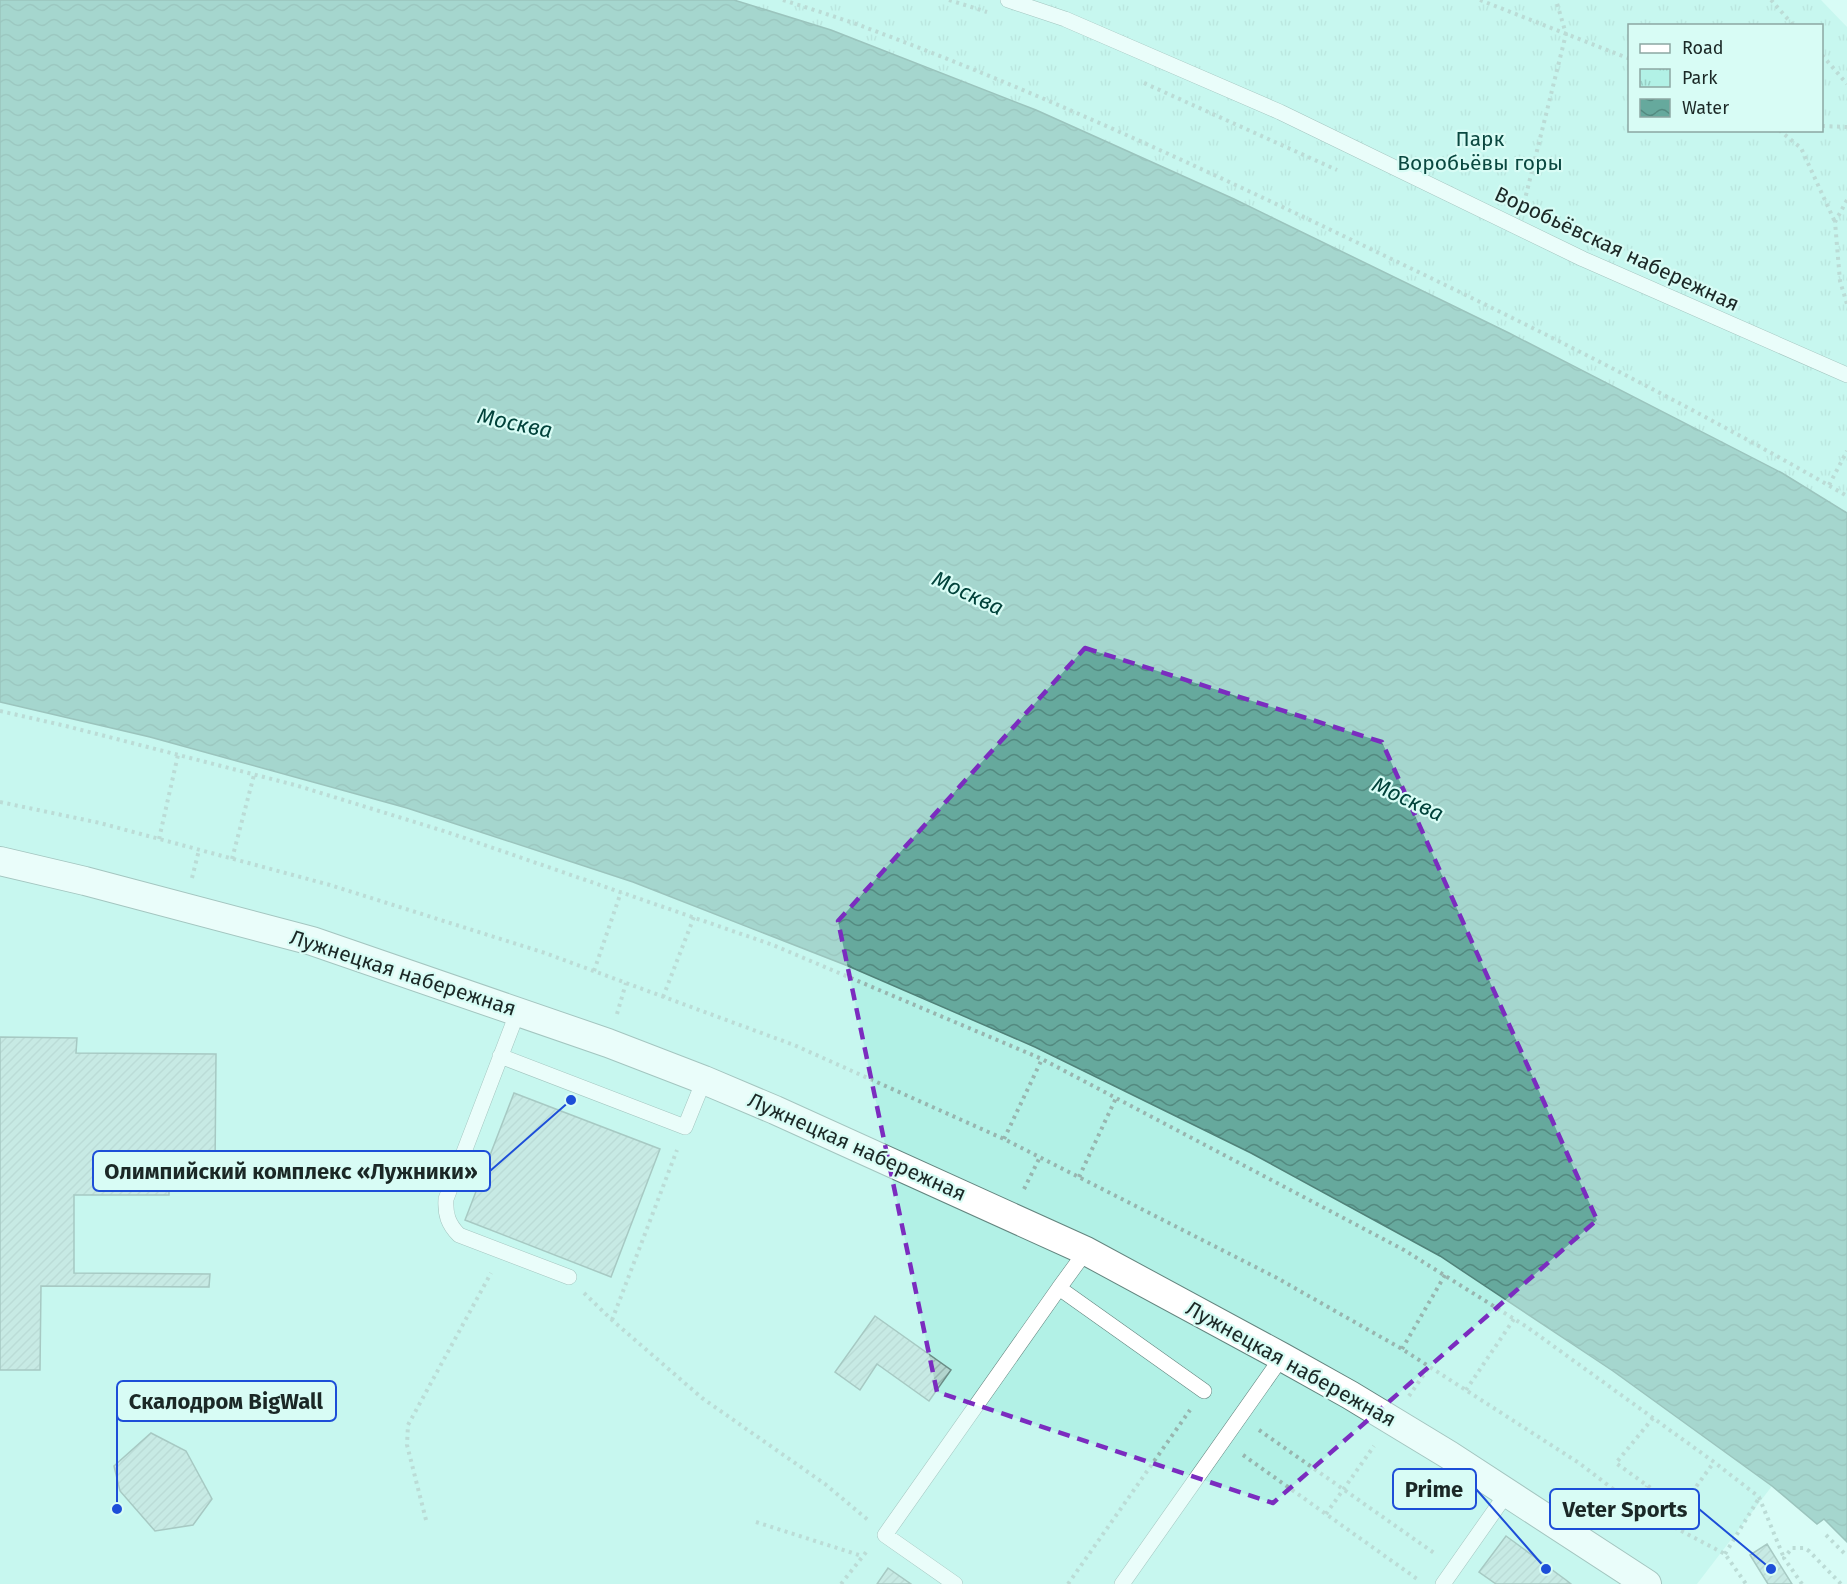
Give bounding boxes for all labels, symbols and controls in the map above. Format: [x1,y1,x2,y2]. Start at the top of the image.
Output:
legend [1628,24,1823,132]
text: Road [1682,37,1724,59]
text: Park [1682,67,1718,89]
text: Water [1682,97,1729,119]
park label: Парк Воробьёвы горы [1397,126,1563,176]
street label: Воробьёвская набережная [1491,181,1743,317]
water label: Москва [475,402,555,444]
water label: Москва [928,565,1008,621]
water label: Москва [1368,771,1448,827]
street label: Лужнецкая набережная [287,924,519,1022]
street label: Лужнецкая набережная [744,1087,970,1207]
callout: Олимпийский комплекс «Лужники» [93,1151,490,1191]
text: Олимпийский комплекс «Лужники» [104,1158,478,1185]
street label: Лужнецкая набережная [1181,1295,1401,1433]
callout: Скалодром BigWall [117,1381,336,1421]
text: Скалодром BigWall [129,1388,324,1415]
callout: Prime [1393,1469,1476,1509]
text: Prime [1405,1476,1463,1503]
callout: Veter Sports [1550,1489,1699,1529]
text: Veter Sports [1562,1496,1688,1523]

